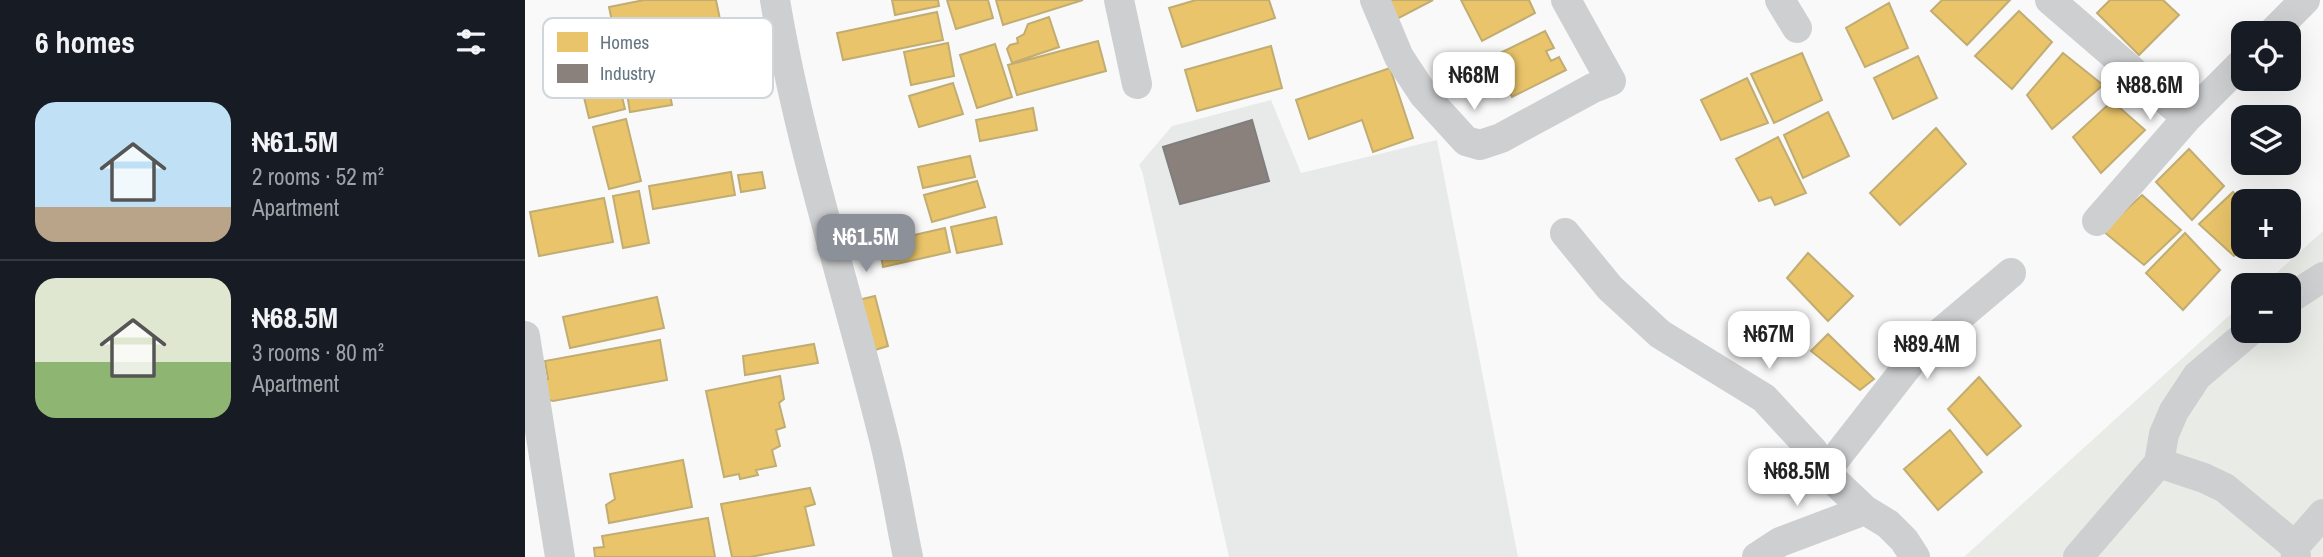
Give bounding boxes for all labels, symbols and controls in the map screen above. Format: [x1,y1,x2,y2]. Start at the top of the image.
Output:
legend [543,18,773,98]
map controls [2231,21,2301,343]
button: locate [2231,21,2301,91]
text: 6 homes [35,22,135,62]
icon: filters [452,23,490,61]
text: Homes [600,29,650,55]
pin: ₦68M [1433,52,1515,112]
text: ₦68M [1449,59,1499,90]
text: Industry [600,60,656,86]
pin: ₦88.6M [2093,62,2207,122]
text: ₦88.6M [2117,69,2183,100]
button: layers [2231,105,2301,175]
text: ₦61.5M [252,121,338,161]
icon: home [91,130,175,214]
text: 2 rooms · 52 m² [252,161,384,192]
button: + [2231,189,2301,259]
text: Apartment [252,192,339,223]
pin: ₦61.5M [809,215,923,274]
text: ₦61.5M [833,221,899,252]
button: − [2231,273,2301,343]
text: ₦68.5M [252,297,338,337]
icon: home [91,306,175,390]
pin: ₦67M [1728,312,1810,371]
text: ₦67M [1744,318,1794,349]
pin: ₦89.4M [1870,322,1984,381]
text: ₦89.4M [1894,328,1960,359]
text: 3 rooms · 80 m² [252,337,384,368]
text: Apartment [252,368,339,399]
pin: ₦68.5M [1740,448,1854,508]
text: ₦68.5M [1764,455,1830,486]

